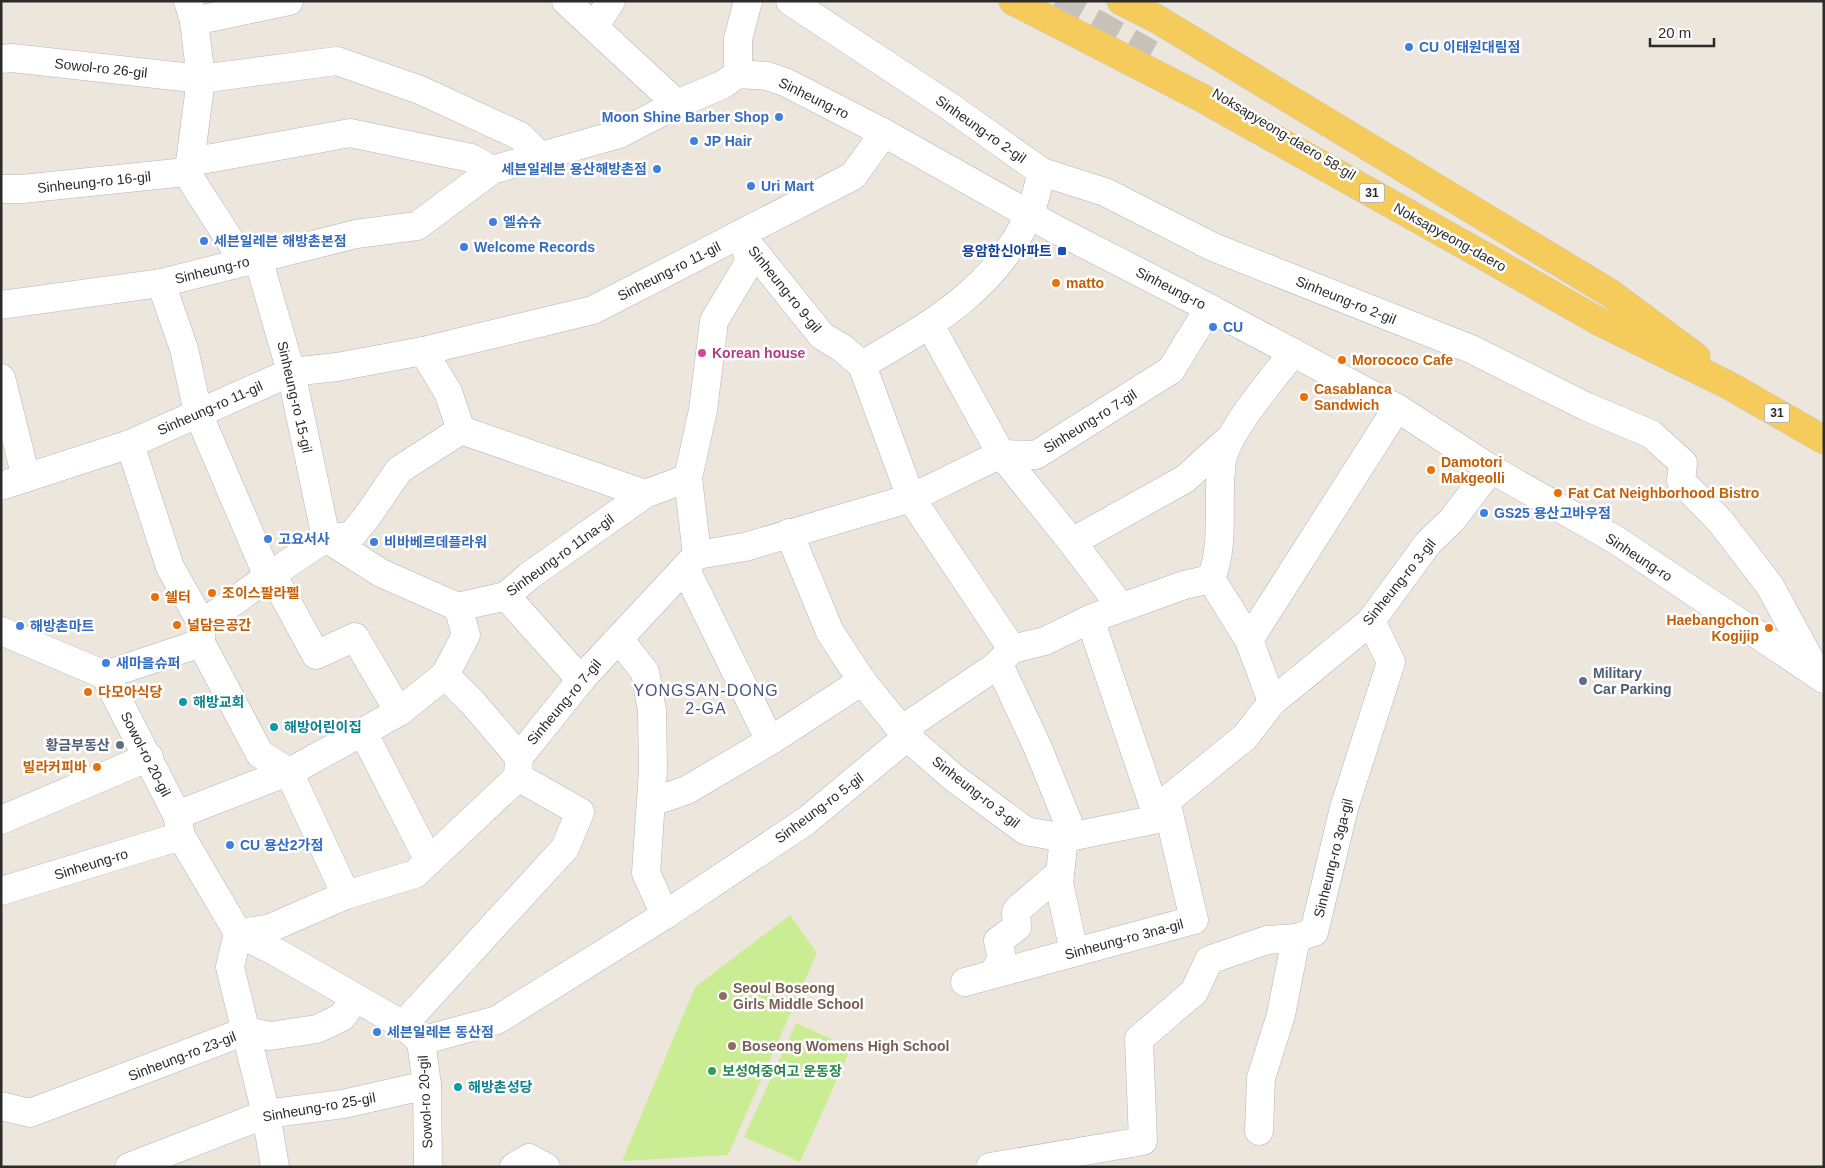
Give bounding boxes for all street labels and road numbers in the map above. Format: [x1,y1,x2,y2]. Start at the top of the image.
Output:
street label: Sowol-ro 26-gil [54,55,148,81]
street label: Sinheung-ro [776,74,852,122]
street label: Noksapyeong-daero 58-gil [1209,85,1359,183]
street label: Sinheung-ro 2-gil [933,92,1029,166]
street label: Sinheung-ro 16-gil [36,168,152,196]
road number: 31 [1360,184,1384,202]
street label: Noksapyeong-daero [1391,199,1509,275]
street label: Sinheung-ro 11-gil [615,238,723,304]
street label: Sinheung-ro 9-gil [745,243,825,335]
street label: Sinheung-ro [173,253,251,287]
street label: Sinheung-ro [1133,264,1209,313]
street label: Sinheung-ro 2-gil [1294,273,1398,327]
street label: Sinheung-ro 15-gil [274,339,316,455]
street label: Sinheung-ro 11-gil [155,378,265,438]
street label: Sinheung-ro 7-gil [1041,386,1139,456]
road number: 31 [1764,403,1790,422]
street label: Sinheung-ro 11na-gil [503,511,617,599]
street label: Sinheung-ro [1603,530,1676,585]
street label: Sinheung-ro 3-gil [1359,536,1439,628]
street label: Sinheung-ro 7-gil [524,656,604,748]
street label: Sowol-ro 20-gil [118,709,174,799]
street label: Sinheung-ro 3-gil [929,753,1023,831]
street label: Sinheung-ro 5-gil [772,770,866,846]
street label: Sinheung-ro 3ga-gil [1310,797,1356,919]
street label: Sinheung-ro [52,845,130,883]
street label: Sinheung-ro 3na-gil [1063,915,1185,963]
street label: Sinheung-ro 23-gil [126,1028,238,1084]
street label: Sowol-ro 20-gil [415,1055,435,1149]
street label: Sinheung-ro 25-gil [261,1089,377,1125]

